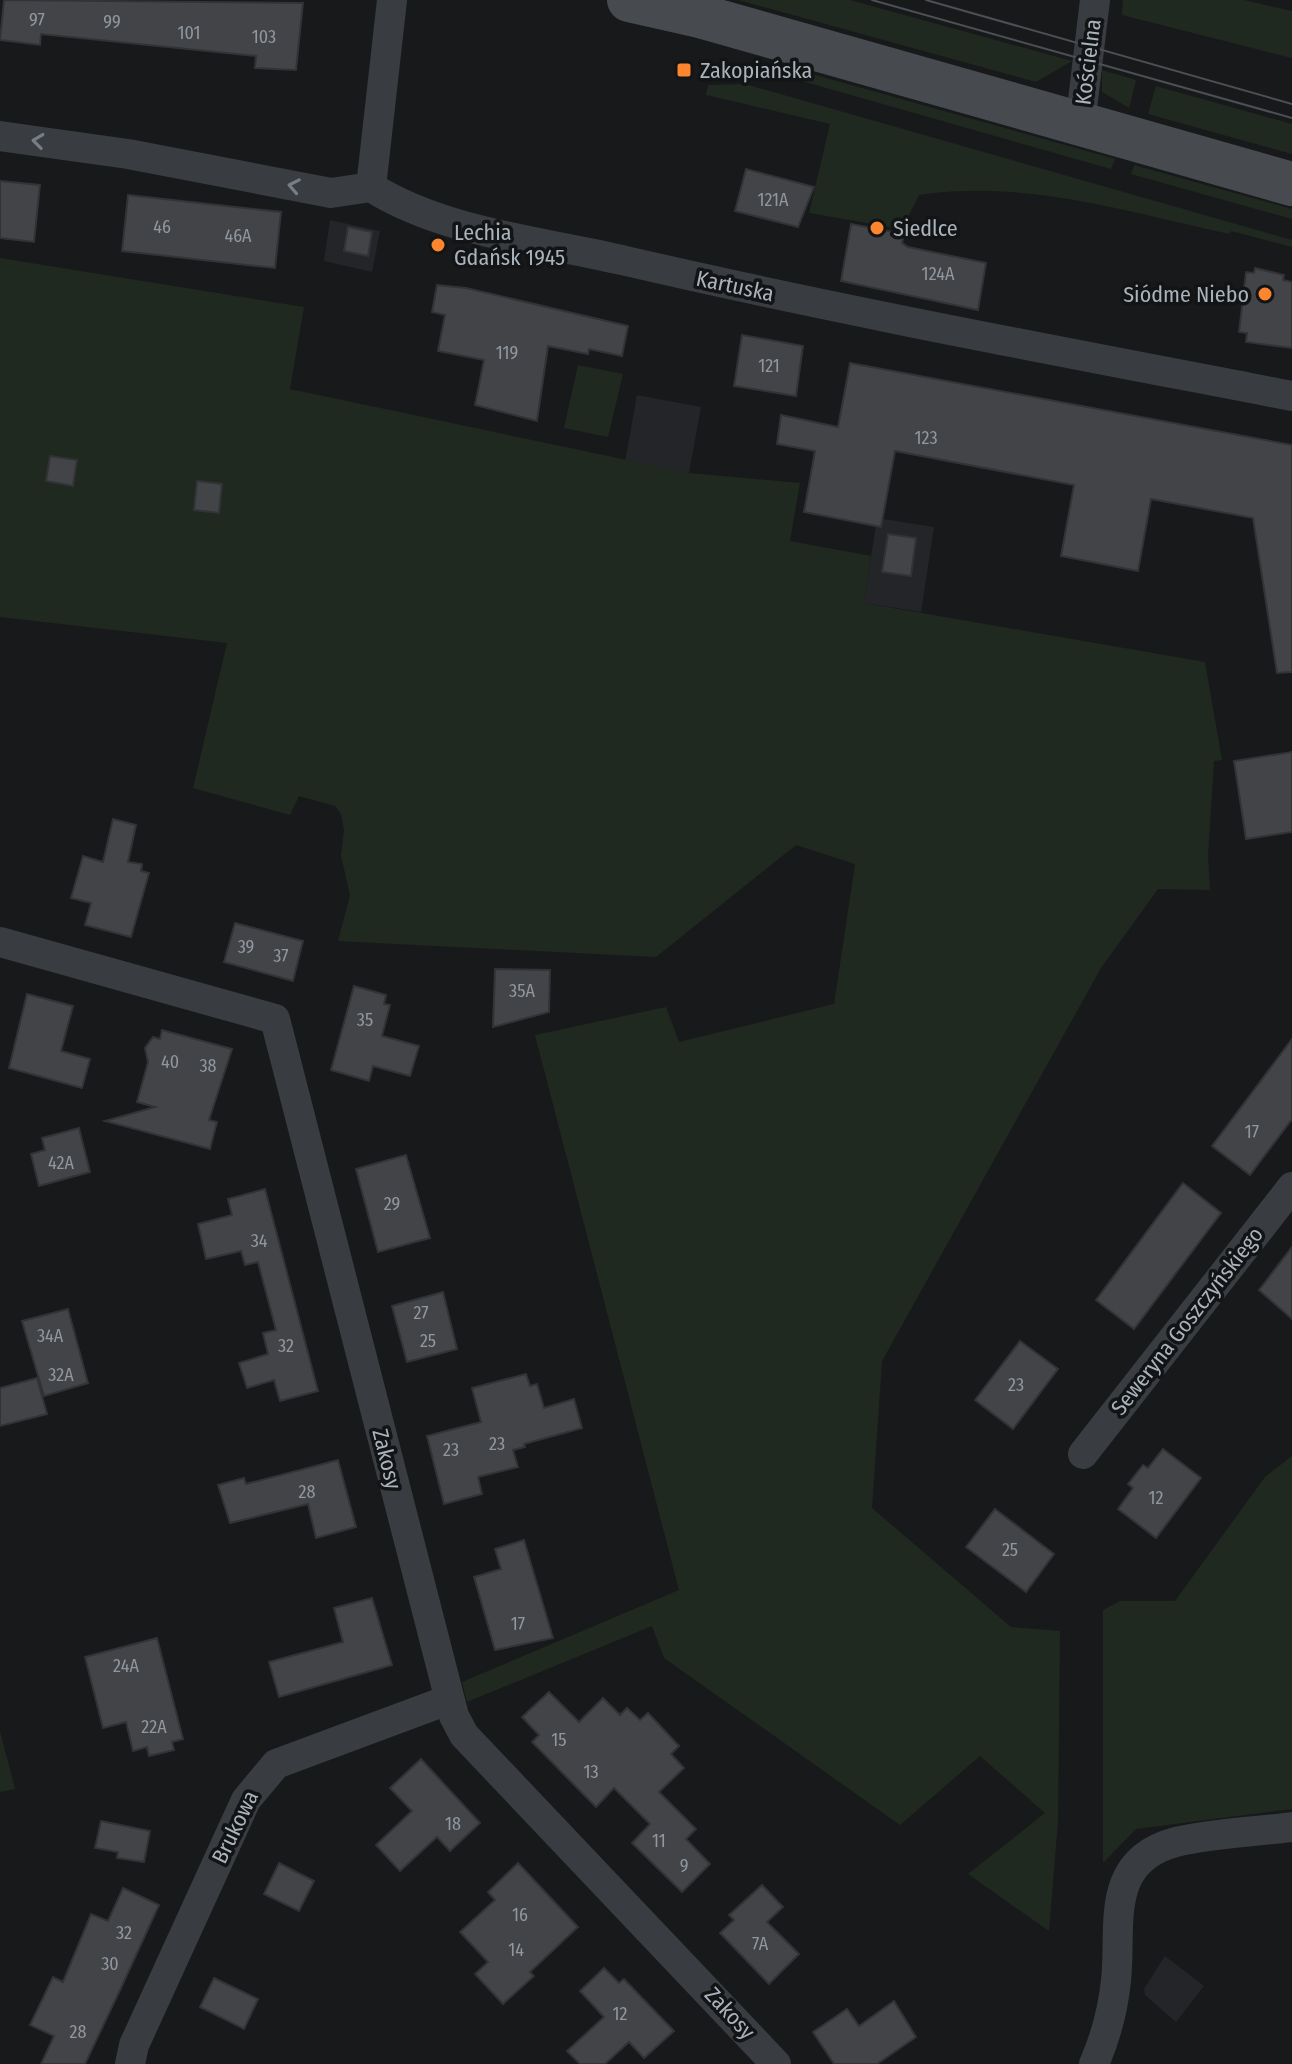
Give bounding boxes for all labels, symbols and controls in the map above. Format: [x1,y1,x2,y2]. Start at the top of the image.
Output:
house number: 97 [29,9,45,31]
house number: 99 [103,11,121,33]
street label: Kościelna [1069,18,1107,106]
house number: 101 [178,22,200,44]
house number: 103 [252,26,276,48]
place label: Zakopiańska [700,57,812,84]
marker: Zakopiańska [675,61,693,79]
one-way arrow [31,132,44,149]
one-way arrow [287,178,300,195]
house number: 121A [757,189,789,211]
place label: Siedlce [893,215,958,242]
house number: 46 [153,216,171,238]
place label: Lechia Gdańsk 1945 [454,219,565,271]
marker: Siedlce [868,219,886,237]
house number: 46A [224,225,252,247]
marker: Lechia Gdańsk 1945 [429,236,447,254]
house number: 124A [922,263,955,285]
street label: Kartuska [694,265,776,307]
place label: Siódme Niebo [1123,281,1249,308]
marker: Siódme Niebo [1256,285,1274,303]
house number: 119 [496,342,518,364]
house number: 121 [758,355,780,377]
house number: 123 [914,427,938,449]
house number: 39 [238,936,254,958]
house number: 37 [273,945,289,967]
house number: 35A [509,980,535,1002]
house number: 35 [357,1009,373,1031]
house number: 40 [161,1051,179,1073]
house number: 38 [199,1055,217,1077]
house number: 17 [1245,1121,1259,1143]
house number: 42A [48,1152,74,1174]
house number: 29 [384,1193,400,1215]
street label: Seweryna Goszczyńskiego [1105,1222,1269,1420]
house number: 34 [251,1230,268,1252]
house number: 27 [413,1302,429,1324]
house number: 34A [37,1325,64,1347]
house number: 25 [420,1330,436,1352]
house number: 32 [278,1335,294,1357]
house number: 32A [48,1364,74,1386]
house number: 23 [1008,1374,1024,1396]
street label: Zakosy [366,1426,408,1492]
house number: 23 [489,1433,505,1455]
house number: 23 [443,1439,459,1461]
house number: 28 [299,1481,315,1503]
house number: 12 [1149,1487,1164,1509]
house number: 25 [1002,1539,1018,1561]
house number: 17 [511,1613,525,1635]
house number: 24A [113,1655,139,1677]
house number: 22A [141,1716,167,1738]
house number: 15 [551,1729,567,1751]
house number: 13 [583,1761,599,1783]
street label: Brukowa [206,1786,264,1868]
house number: 18 [445,1813,461,1835]
house number: 11 [652,1830,666,1852]
house number: 9 [680,1855,688,1877]
house number: 16 [512,1904,528,1926]
house number: 32 [116,1922,132,1944]
house number: 7A [752,1933,769,1955]
house number: 14 [508,1939,524,1961]
house number: 30 [101,1953,119,1975]
street label: Zakosy [699,1981,761,2045]
house number: 12 [613,2003,628,2025]
house number: 28 [70,2021,86,2043]

